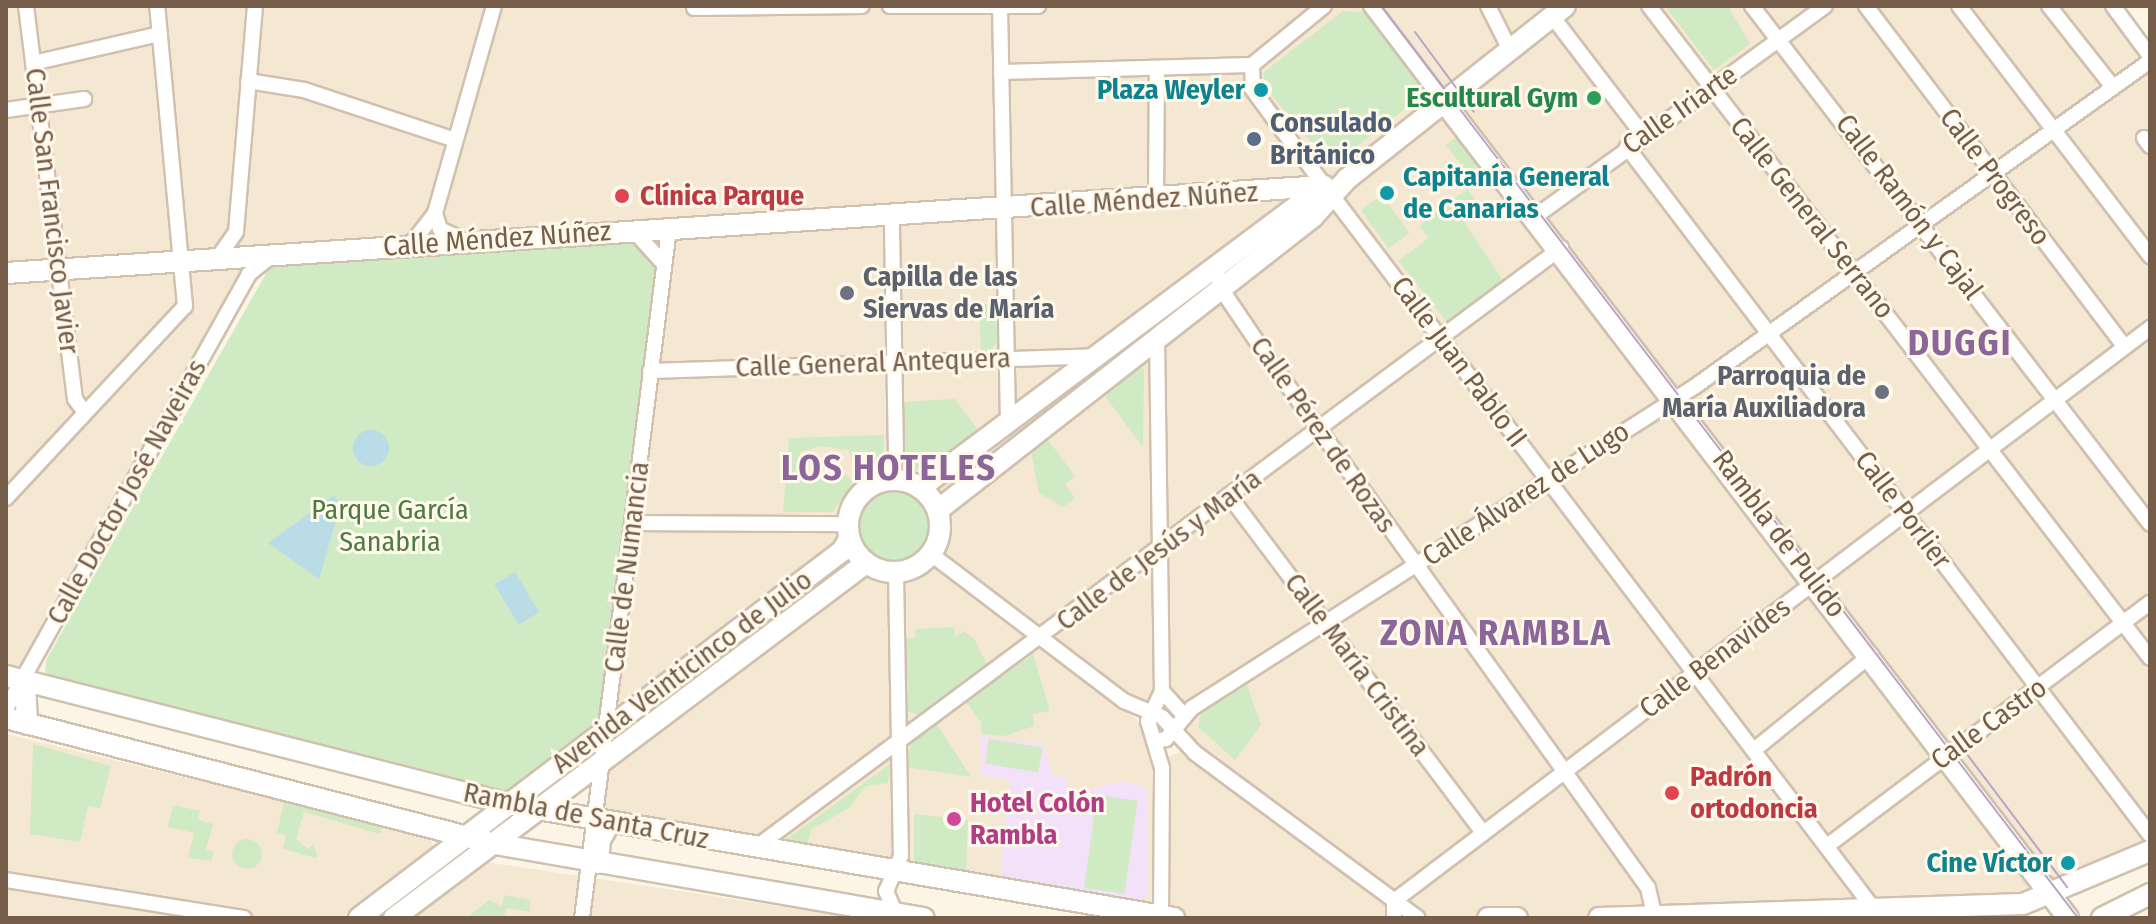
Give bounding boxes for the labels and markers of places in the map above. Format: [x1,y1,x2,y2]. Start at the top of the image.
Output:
place label: Plaza Weyler [1097,73,1245,107]
marker: Plaza Weyler [1252,81,1270,99]
place label: Escultural Gym [1406,81,1578,115]
marker: Escultural Gym [1585,89,1603,107]
place label: Consulado Británico [1270,106,1392,172]
marker: Consulado Británico [1245,130,1263,148]
place label: Capitanía General de Canarias [1403,160,1609,226]
place label: Clínica Parque [640,179,804,213]
marker: Capitanía General de Canarias [1378,184,1396,202]
marker: Clínica Parque [611,185,633,207]
place label: Capilla de las Siervas de María [863,260,1054,326]
marker: Capilla de las Siervas de María [838,284,856,302]
place label: Parroquia de María Auxiliadora [1662,359,1866,425]
marker: Parroquia de María Auxiliadora [1873,383,1891,401]
place label: Padrón ortodoncia [1690,760,1818,826]
marker: Padrón ortodoncia [1661,782,1683,804]
place label: Hotel Colón Rambla [970,786,1105,852]
marker: Hotel Colón Rambla [945,810,963,828]
place label: Cine Víctor [1926,846,2052,880]
marker: Cine Víctor [2059,854,2077,872]

